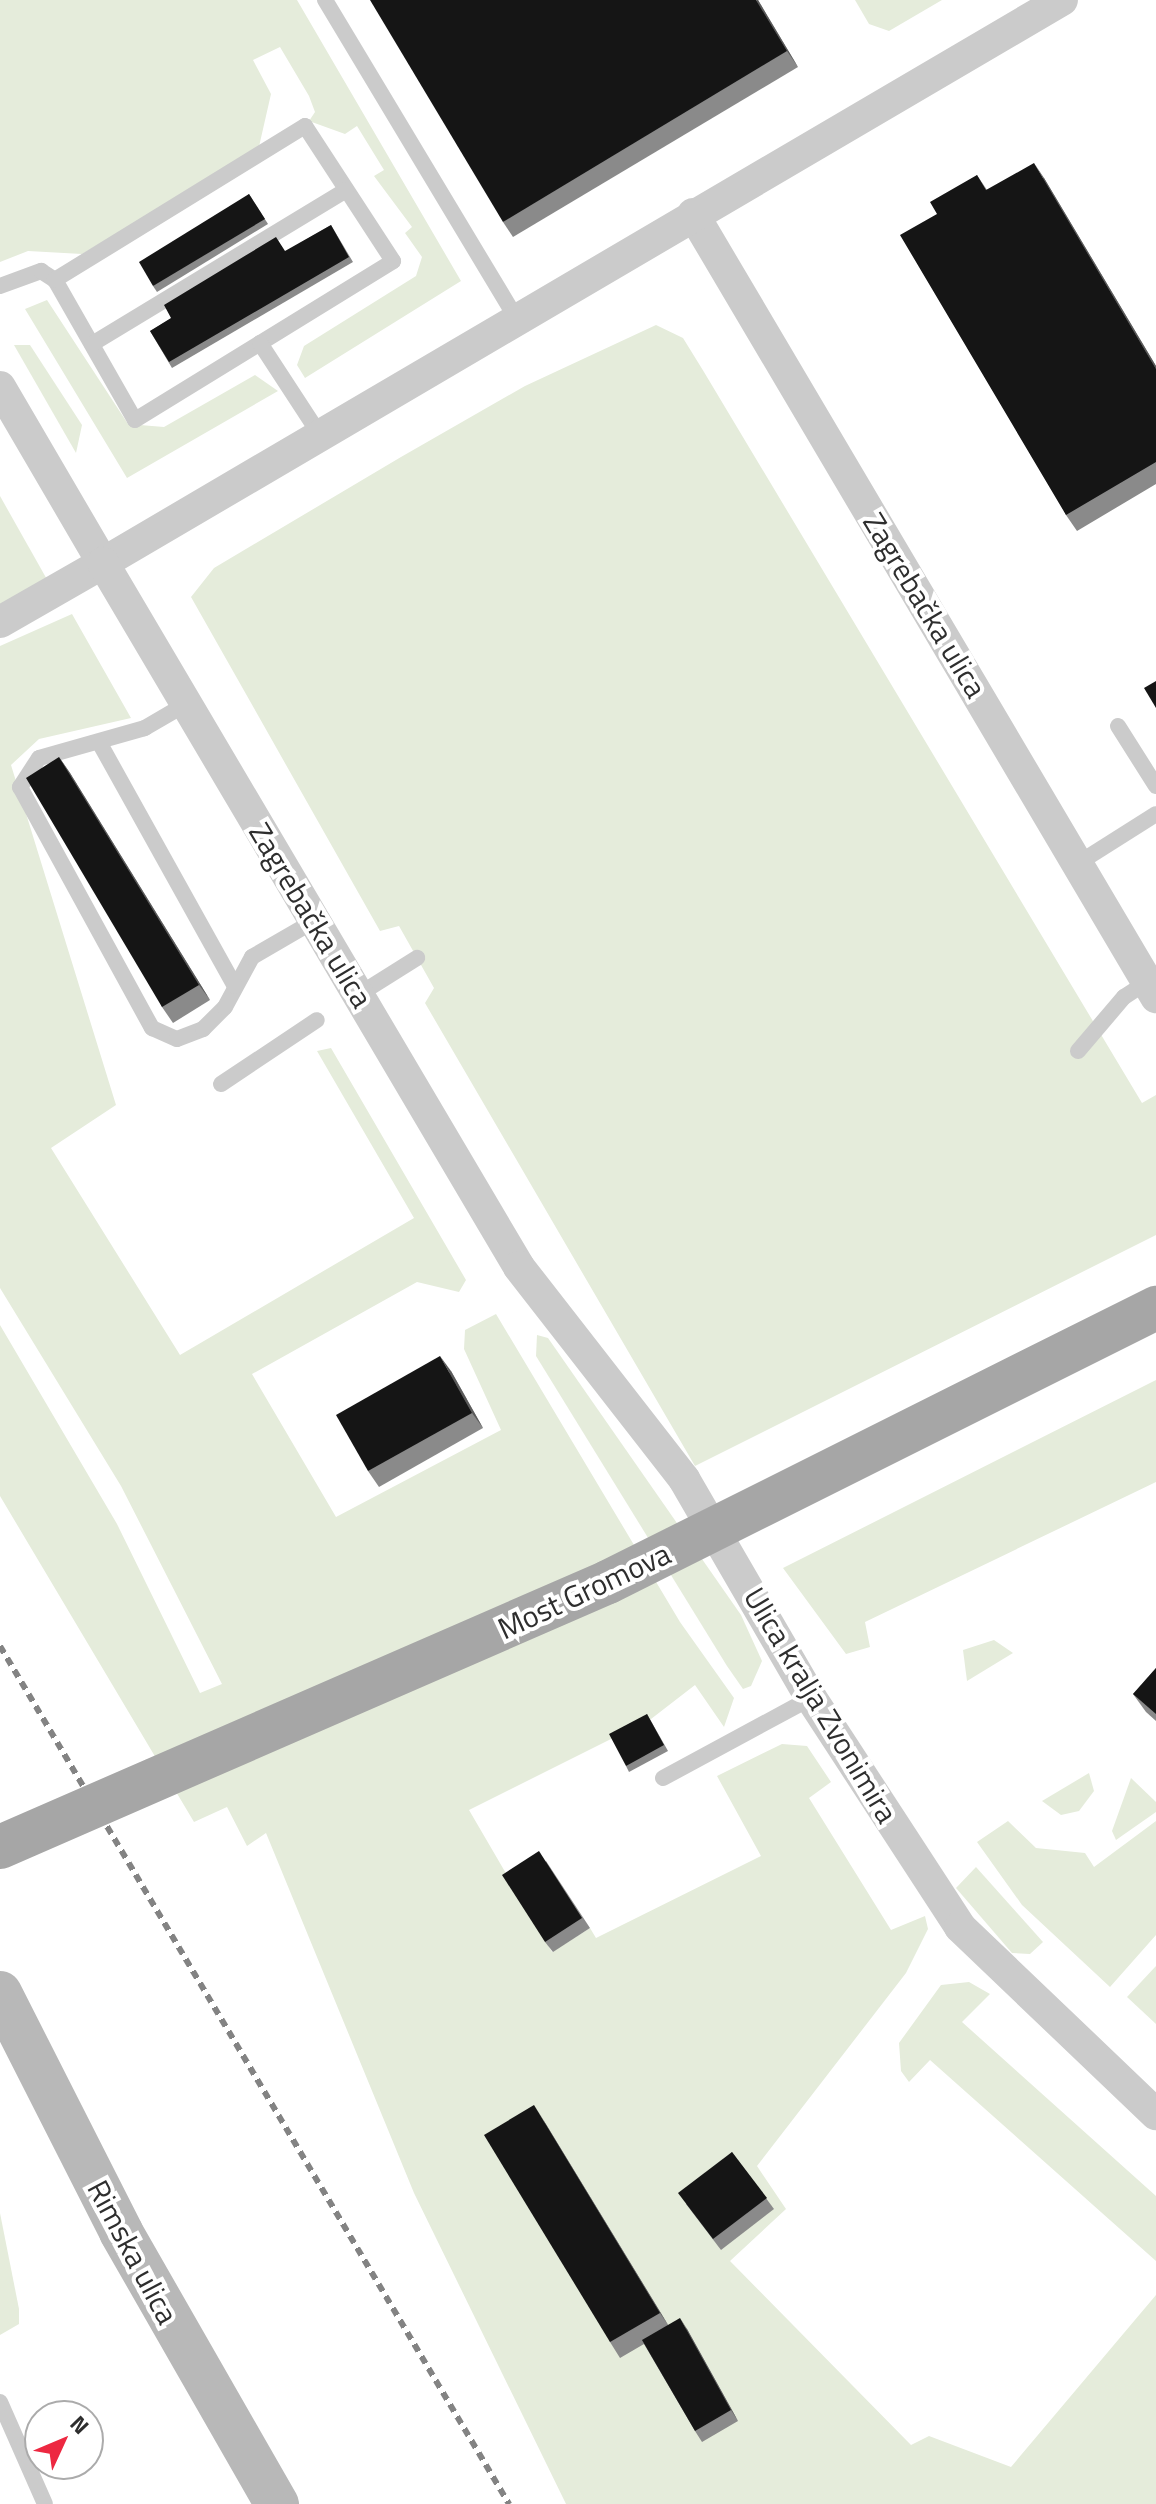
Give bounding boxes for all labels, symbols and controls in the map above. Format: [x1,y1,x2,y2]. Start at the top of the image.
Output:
street label: Zagrebačka ulica [856,506,994,704]
street label: Zagrebačka ulica [242,816,380,1014]
street label: Most Gromova [492,1535,676,1647]
street label: Ulica kralja Zvonimira [737,1581,905,1829]
street label: Rimska ulica [80,2174,186,2330]
north arrow [24,2400,104,2480]
text: N [62,2407,97,2442]

